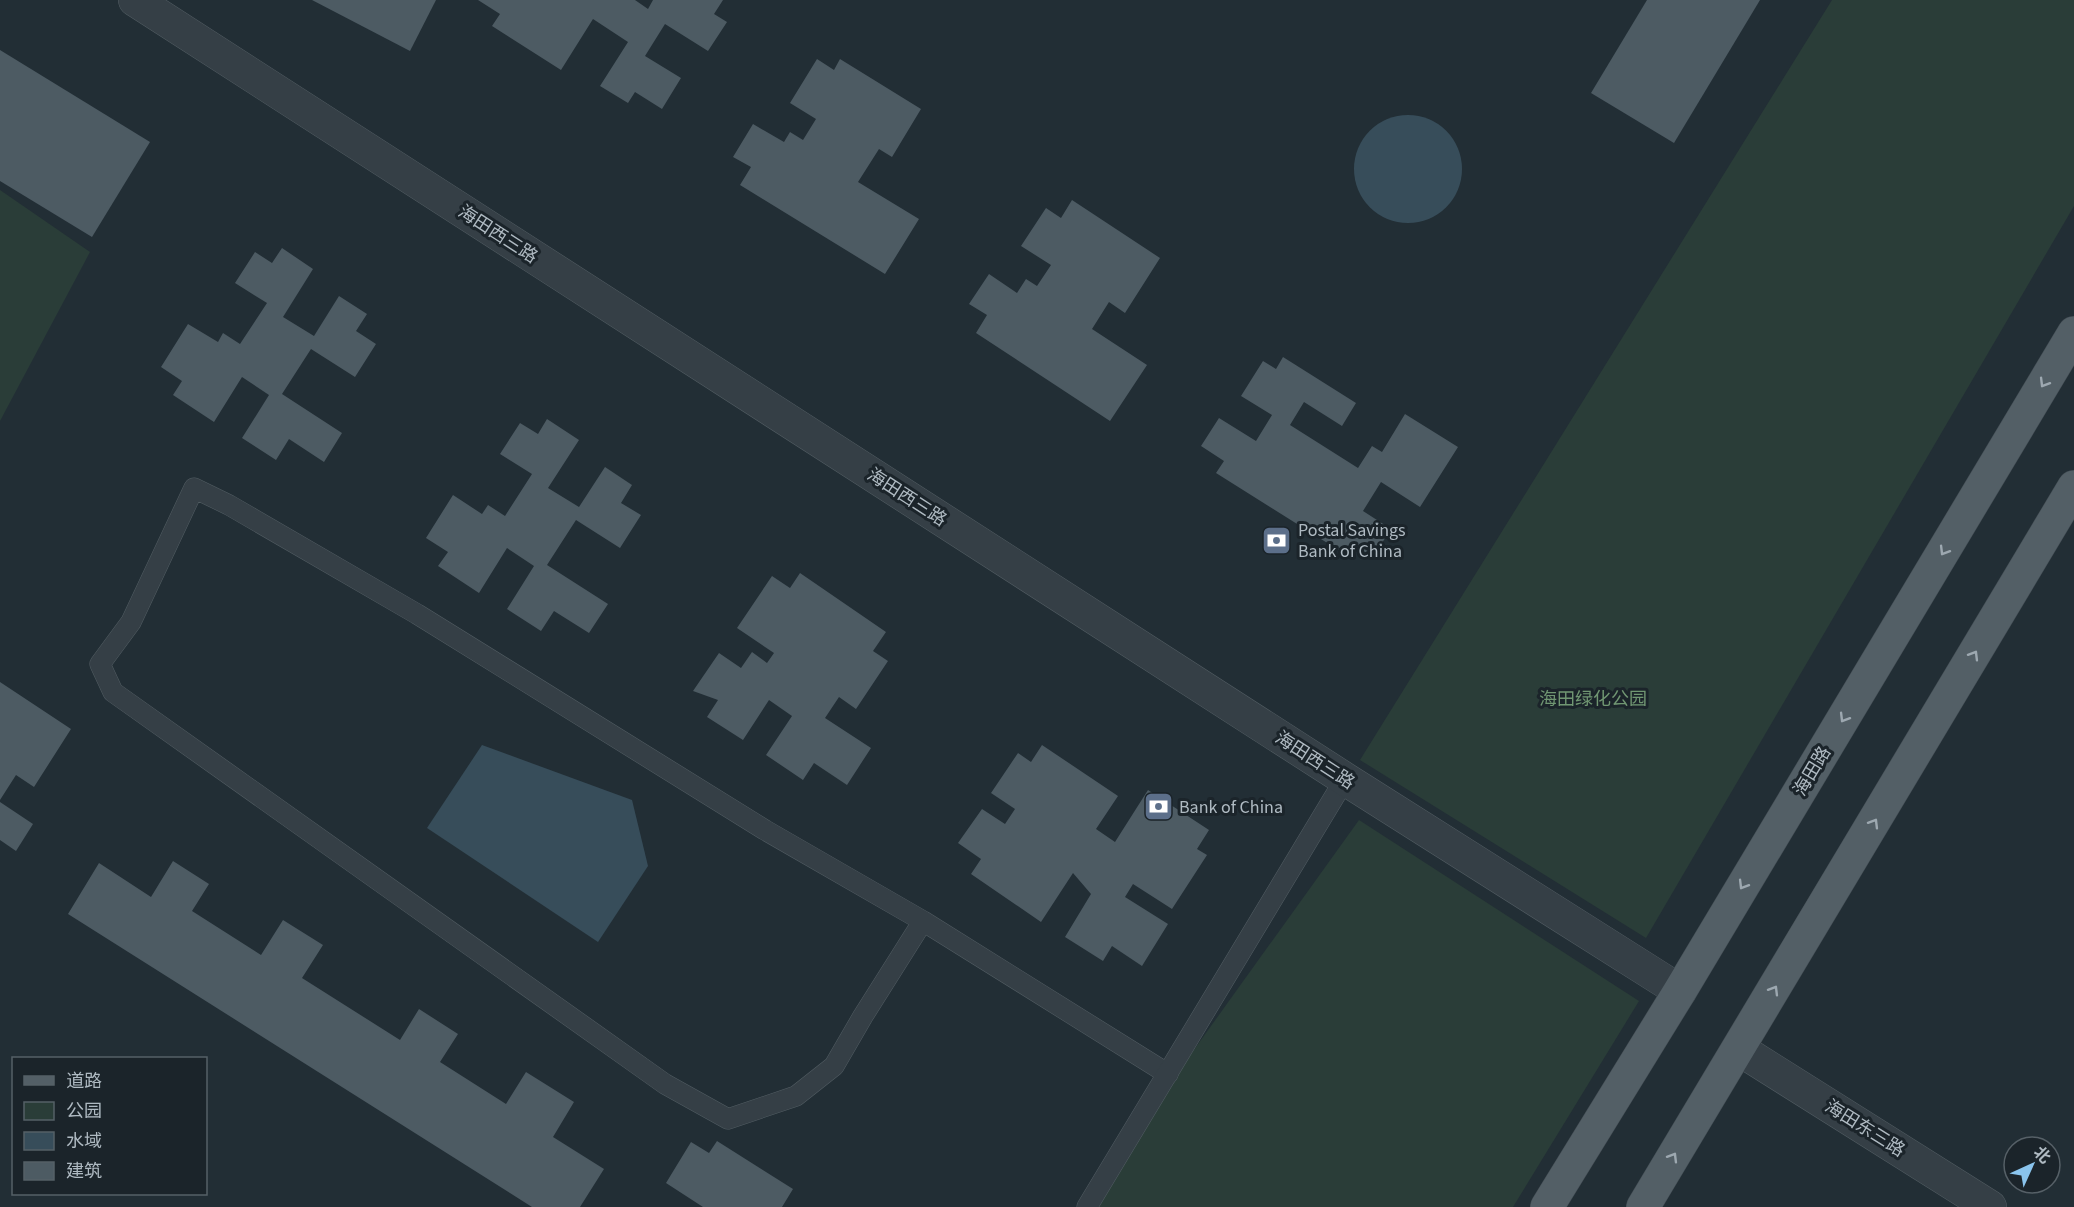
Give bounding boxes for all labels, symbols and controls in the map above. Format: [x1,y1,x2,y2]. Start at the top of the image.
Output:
street label: 海田西三路 [453,199,542,269]
one-way arrow [2040,377,2051,387]
street label: 海田西三路 [862,462,951,532]
place label: Postal Savings Bank of China [1298,518,1406,564]
bank icon: Postal Savings Bank of China [1261,524,1293,556]
one-way arrow [1939,545,1951,555]
one-way arrow [1966,651,1978,661]
park label: 海田绿化公园 [1539,687,1647,712]
one-way arrow [1839,712,1851,722]
street label: 海田西三路 [1270,725,1359,795]
street label: 海田路 [1788,742,1837,801]
bank icon: Bank of China [1142,791,1174,823]
place label: Bank of China [1179,795,1283,820]
one-way arrow [1866,819,1878,829]
one-way arrow [1739,879,1751,889]
one-way arrow [1767,986,1778,996]
legend [12,1057,207,1195]
text: 道路 [66,1069,102,1094]
street label: 海田东三路 [1820,1094,1910,1163]
text: 公园 [66,1099,102,1124]
text: 水域 [66,1129,102,1154]
north arrow [2002,1135,2062,1195]
text: 北 [2028,1142,2055,1169]
one-way arrow [1666,1153,1678,1163]
text: 建筑 [66,1159,102,1184]

